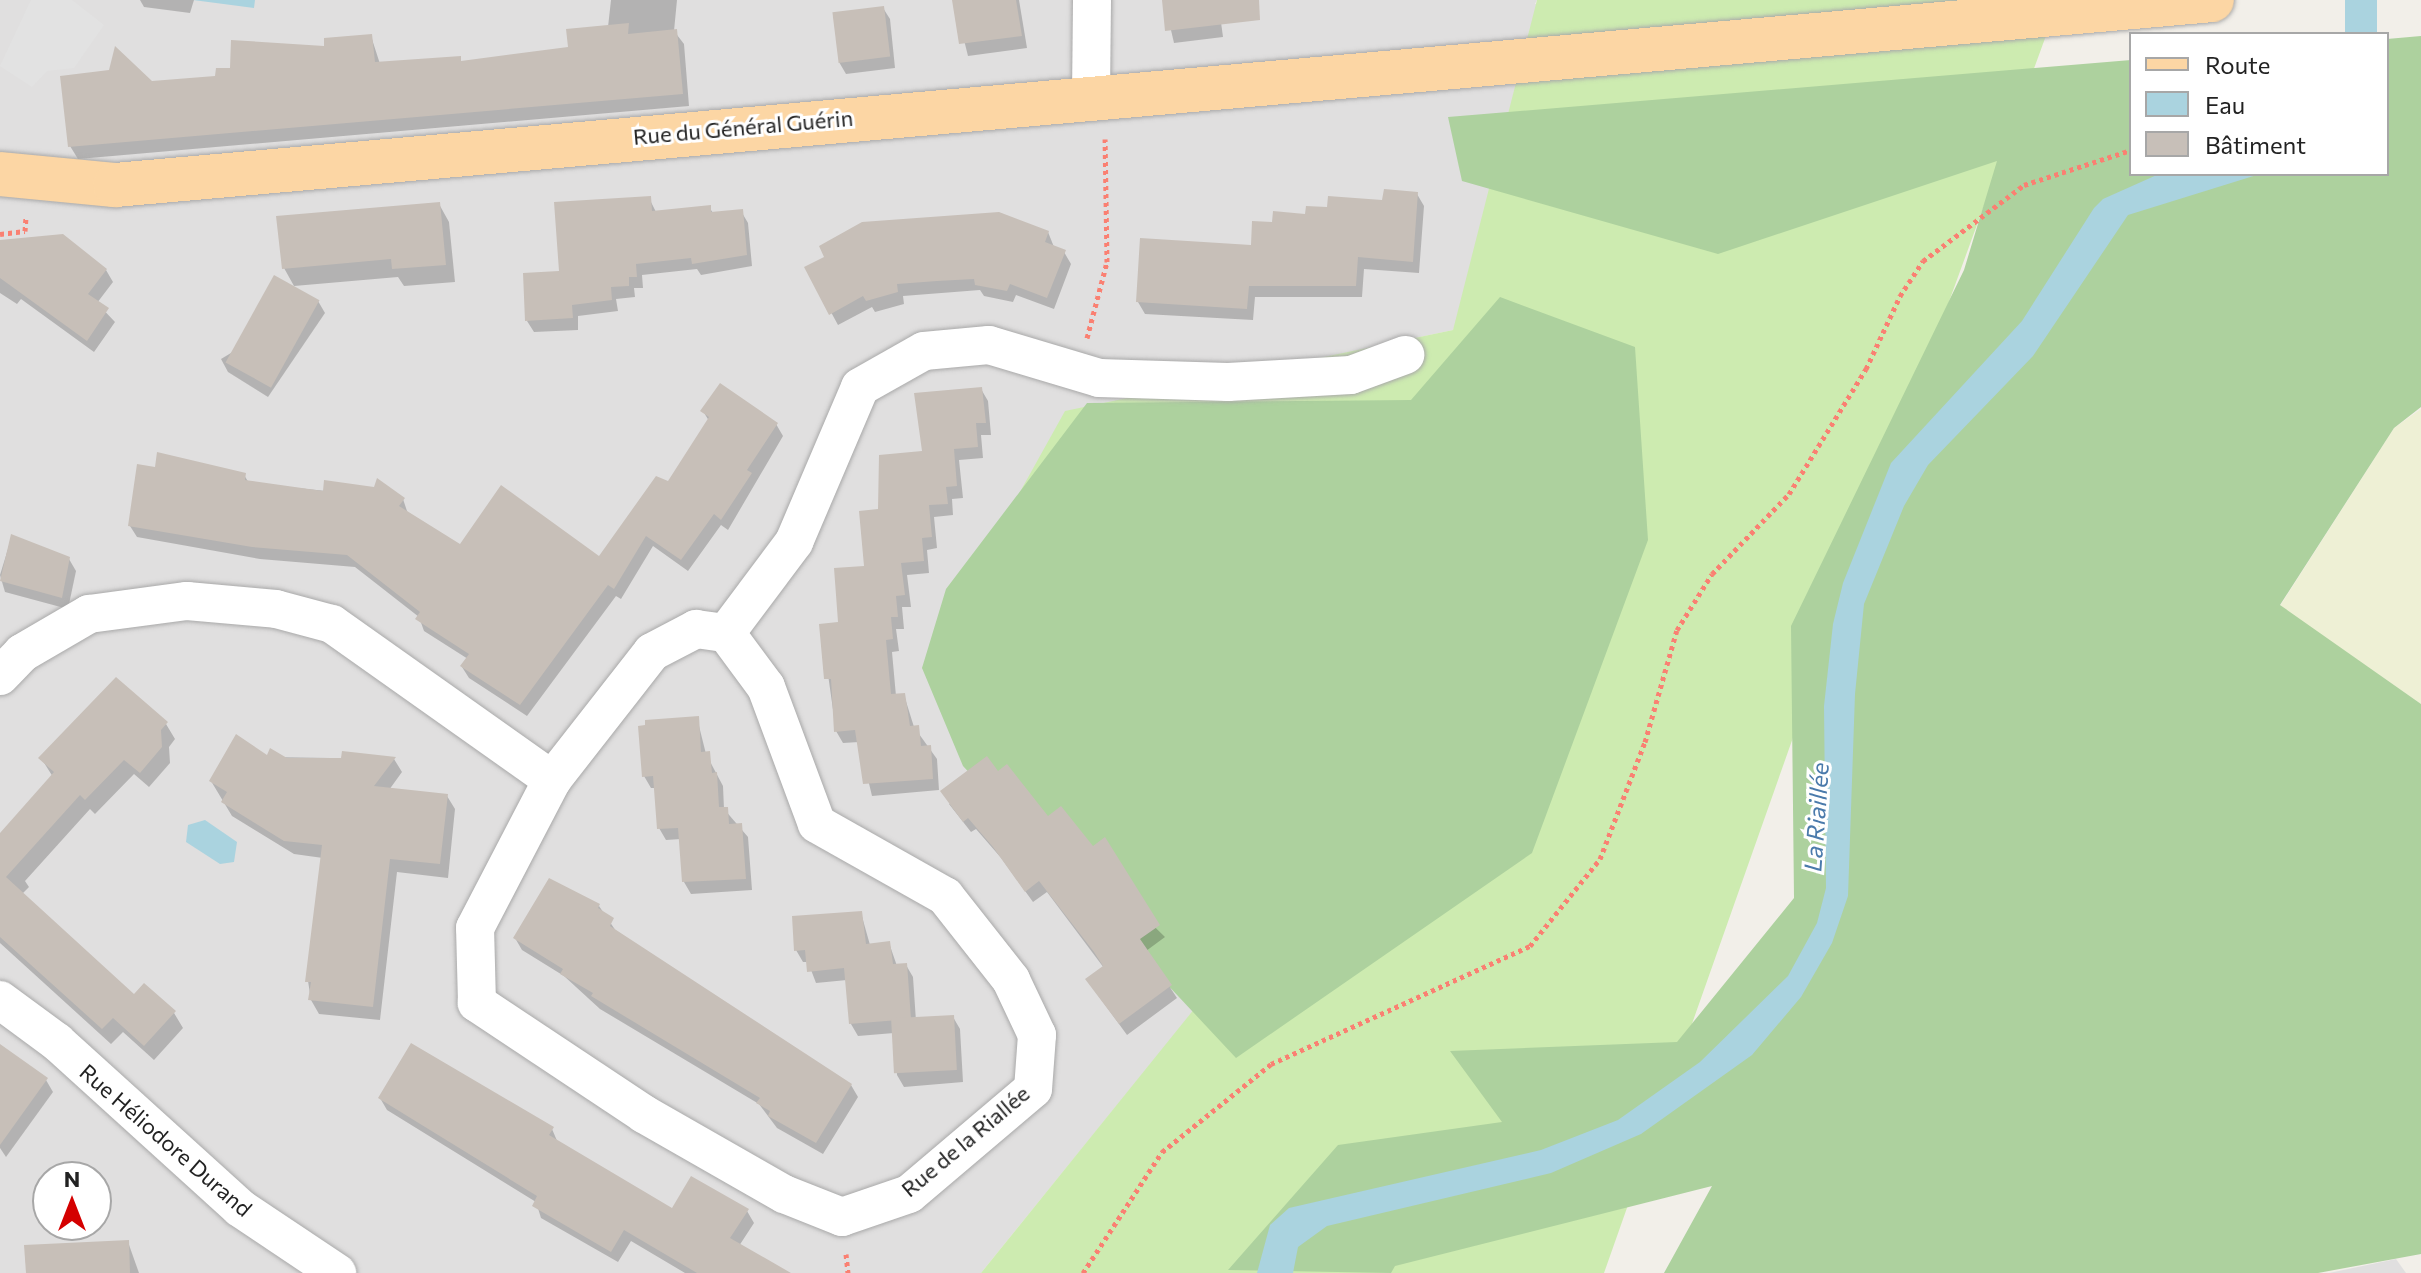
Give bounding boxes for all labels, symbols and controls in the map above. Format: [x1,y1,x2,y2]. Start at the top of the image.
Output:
legend [2129,32,2389,176]
text: Route [2205,50,2270,79]
text: Eau [2205,90,2245,119]
street label: Rue du Général Guérin [632,104,854,150]
text: Bâtiment [2205,130,2306,159]
water label: La Riaillée [1798,761,1834,873]
street label: Rue Héliodore Durand [75,1058,257,1222]
street label: Rue de la Riallée [896,1080,1034,1202]
north arrow [32,1161,112,1241]
text: N [64,1165,80,1192]

